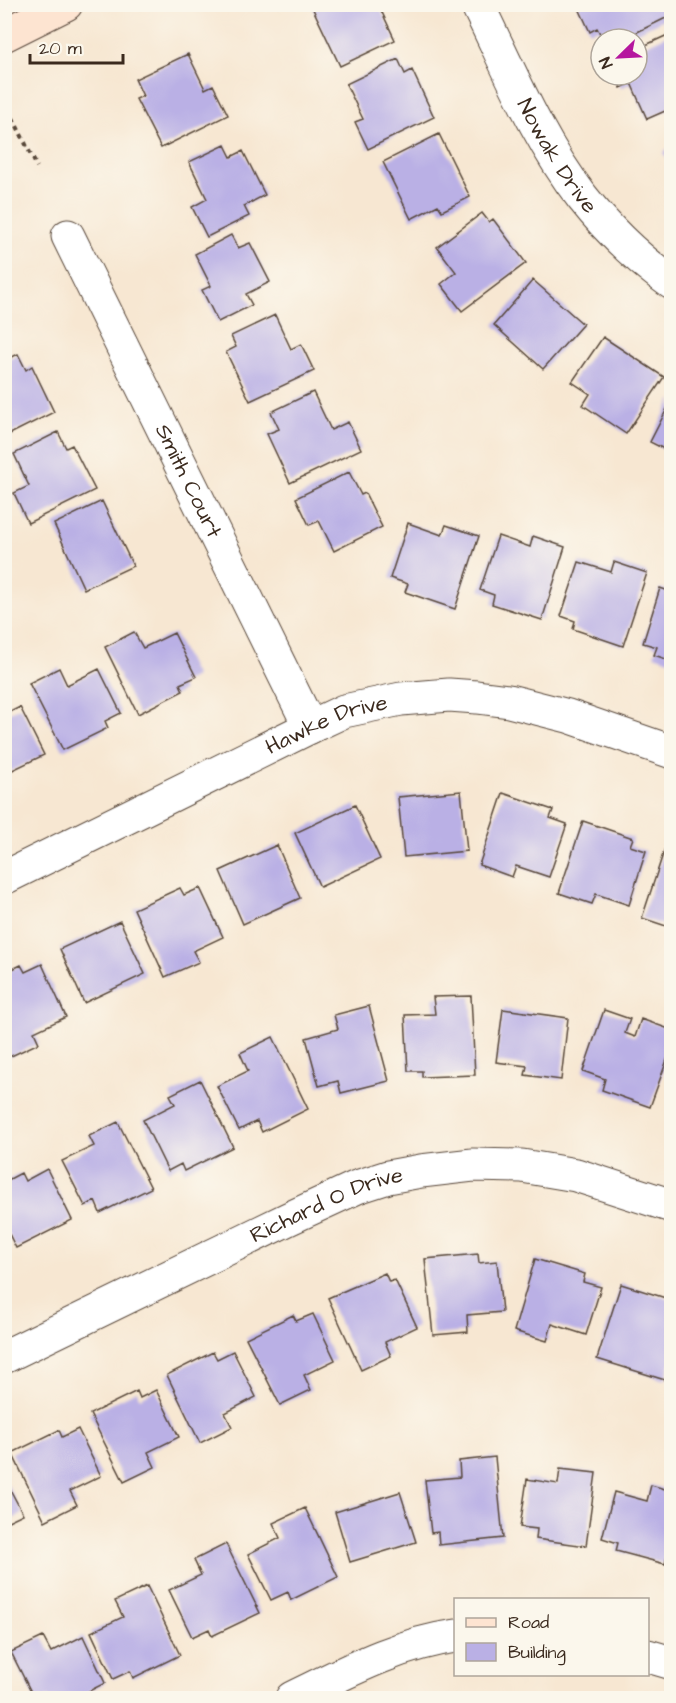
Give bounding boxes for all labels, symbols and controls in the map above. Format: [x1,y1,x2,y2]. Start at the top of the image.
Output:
scale bar [30,27,123,65]
north arrow [589,27,649,87]
text: 20 m [39,36,82,61]
text: N [594,54,618,72]
street label: Nowak Drive [509,93,605,220]
street label: Smith Court [148,419,230,543]
street label: Hawke Drive [260,687,390,762]
street label: Richard O Drive [245,1159,405,1251]
legend [454,1598,649,1676]
text: Road [508,1610,549,1635]
text: Building [508,1640,566,1666]

